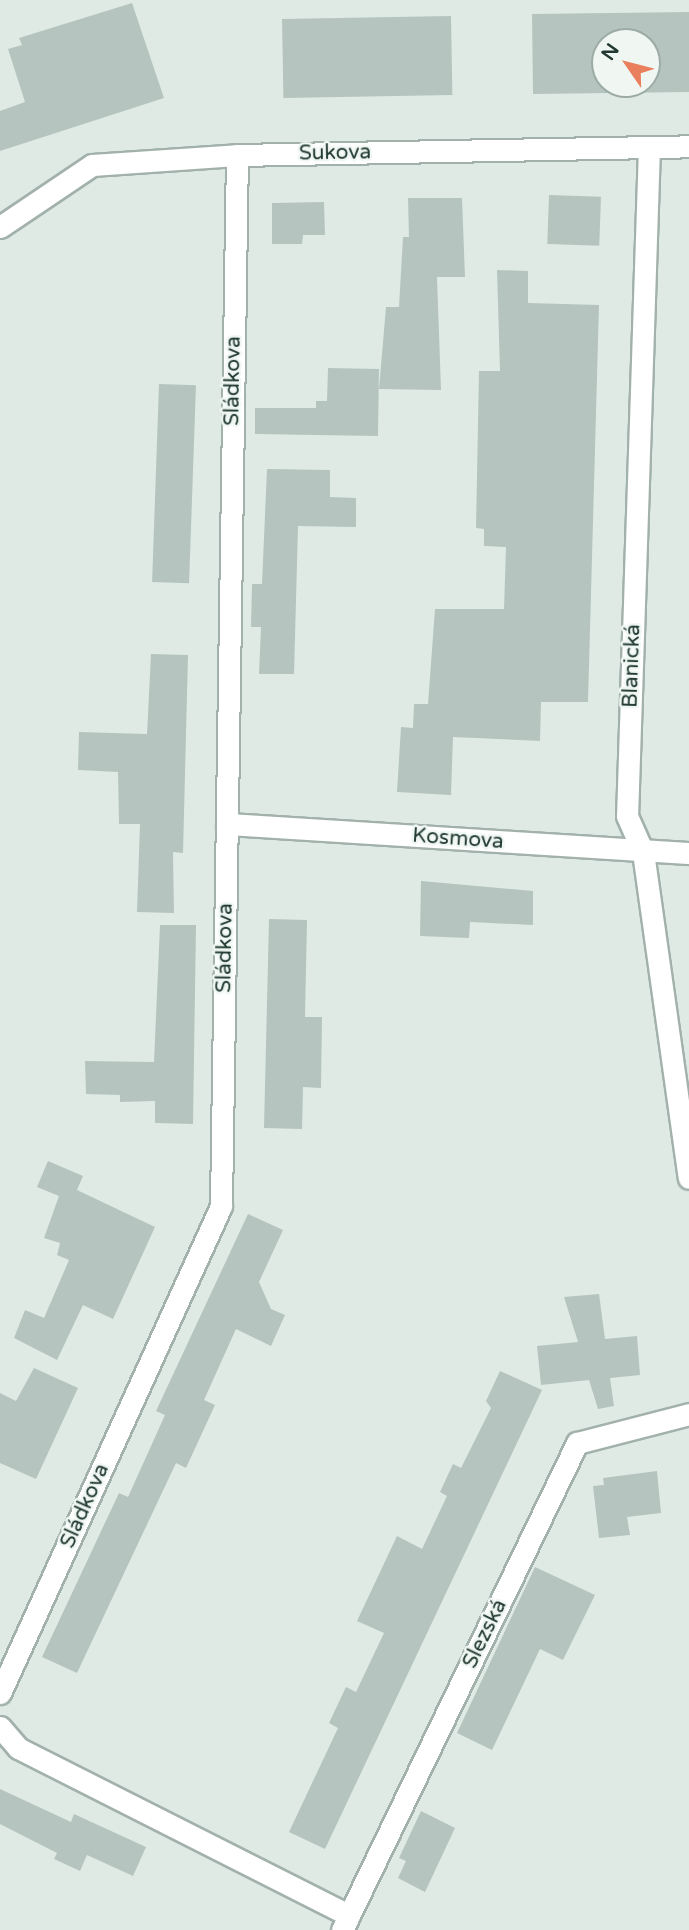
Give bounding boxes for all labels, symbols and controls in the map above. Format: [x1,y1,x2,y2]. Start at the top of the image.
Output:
north arrow [591,28,661,98]
text: N [597,40,624,65]
street label: Sukova [299,140,371,166]
street label: Sládkova [220,336,246,426]
street label: Blanická [618,624,646,708]
street label: Kosmova [411,823,505,855]
street label: Sládkova [212,903,238,993]
street label: Sládkova [55,1460,115,1552]
street label: Slezská [458,1595,512,1673]

